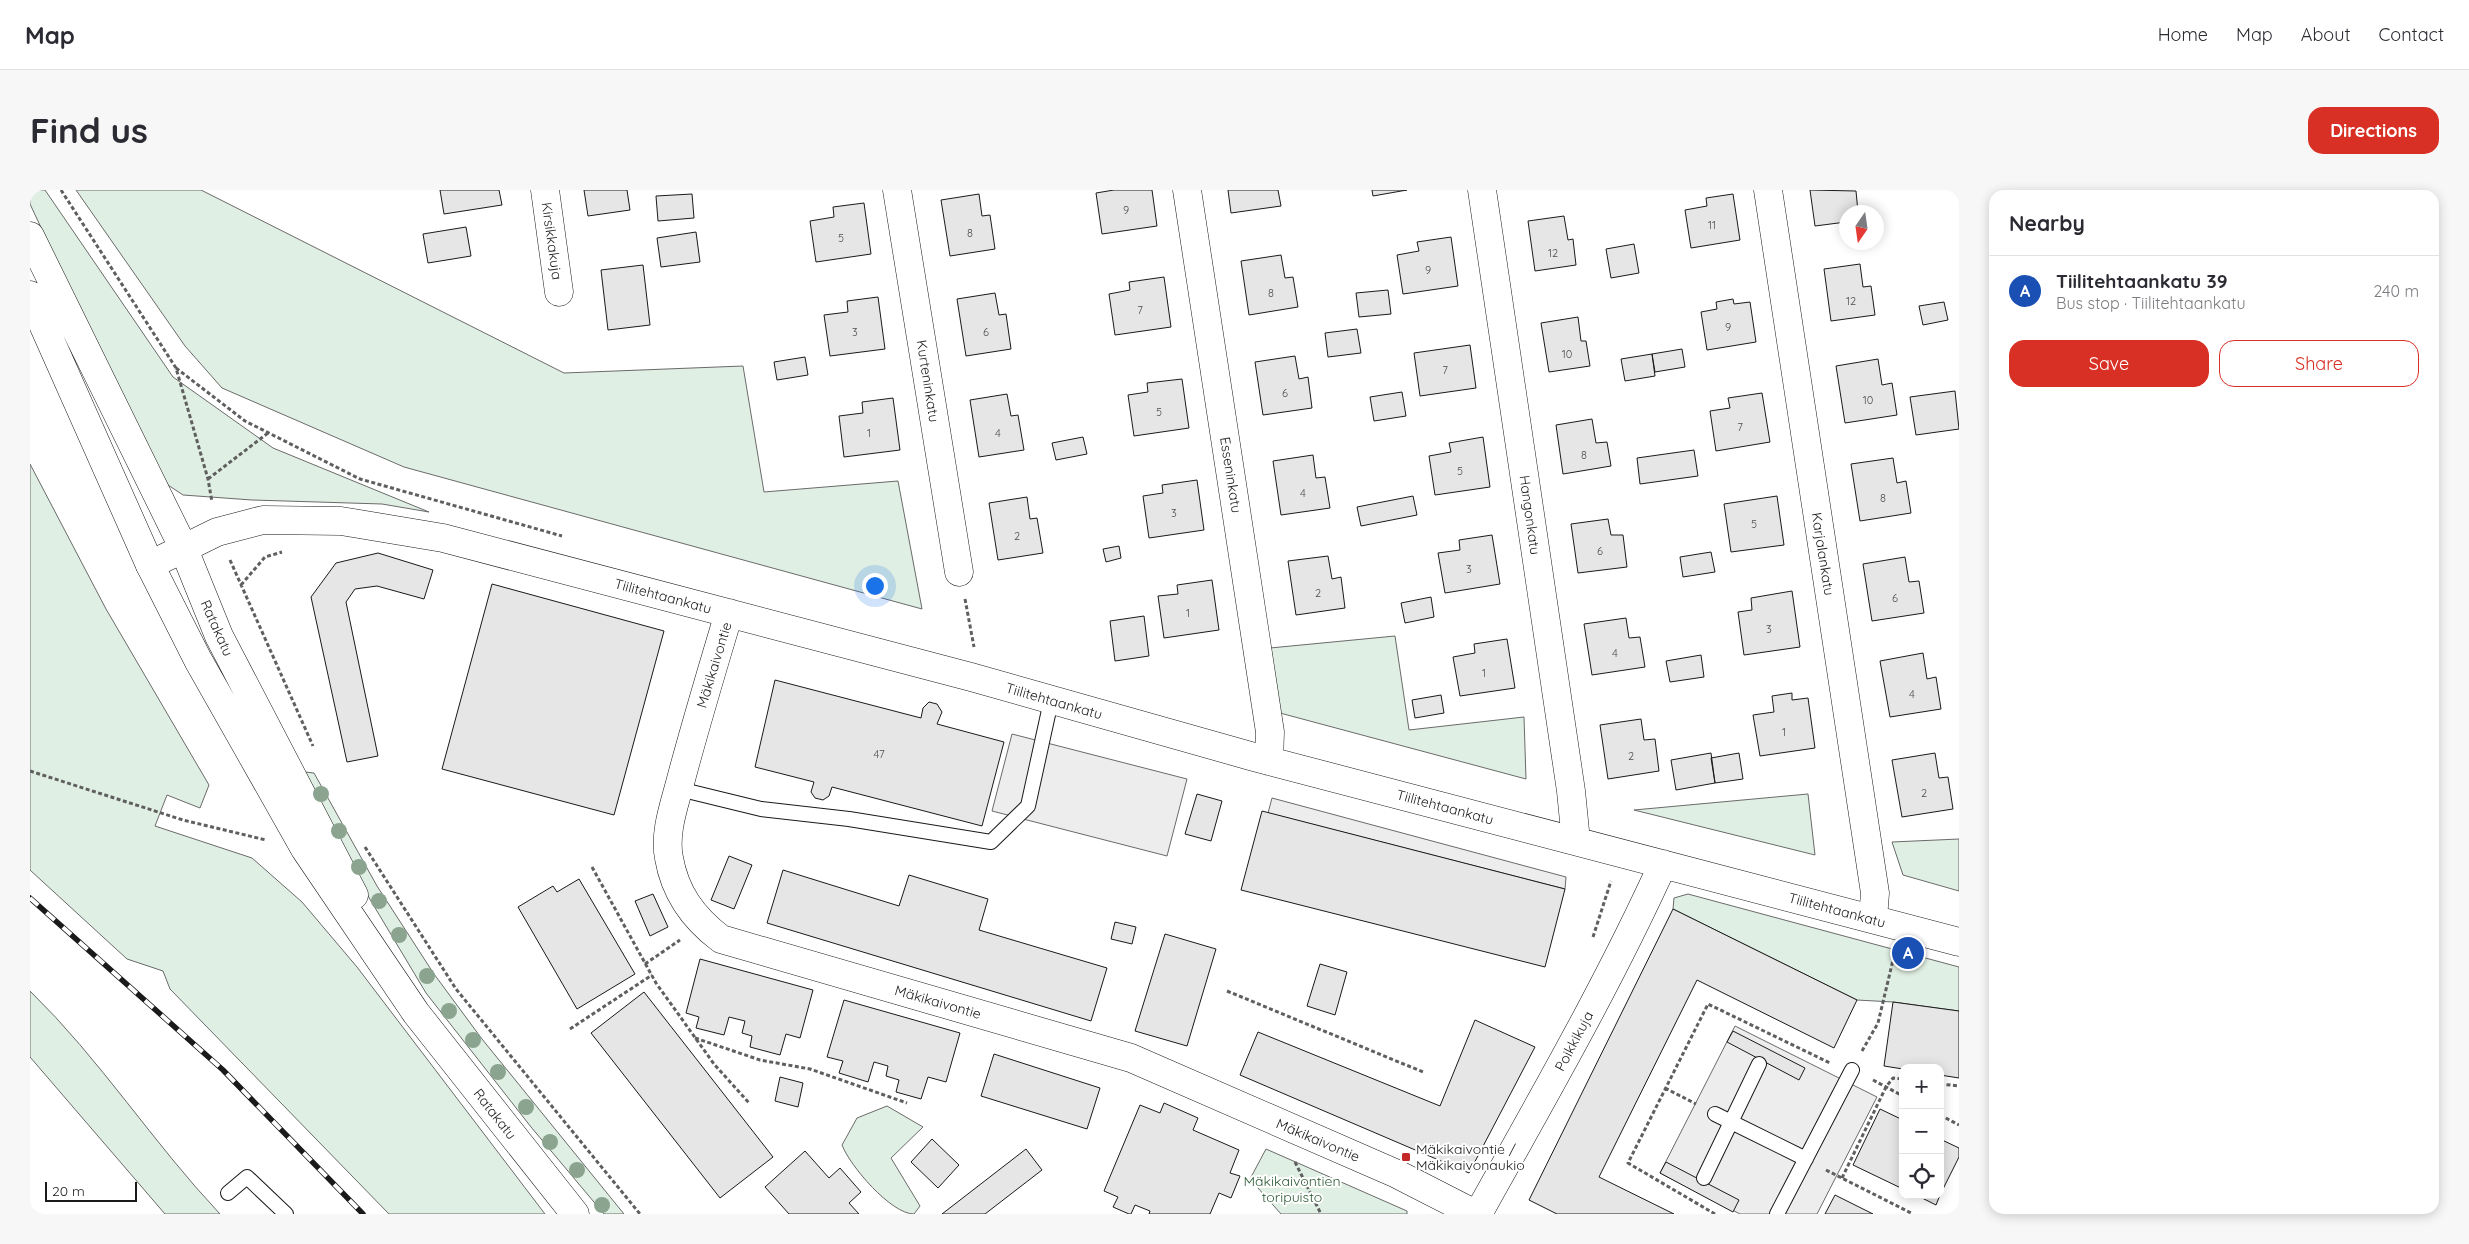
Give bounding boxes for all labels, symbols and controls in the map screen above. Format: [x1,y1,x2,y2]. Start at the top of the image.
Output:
text: Map [25,20,75,50]
text: Home [2158,23,2208,46]
text: Map [2236,23,2273,46]
text: About [2301,23,2351,46]
text: Contact [2379,23,2444,46]
button: Directions [2308,107,2439,154]
text: Find us [30,108,148,152]
street label: Kirsikkakuja [538,201,566,281]
house number: 9 [1123,203,1129,217]
north arrow [1839,205,1884,250]
text: Nearby [2009,210,2085,236]
house number: 11 [1708,218,1716,232]
house number: 8 [967,226,973,240]
house number: 5 [838,231,844,245]
house number: 12 [1548,246,1558,260]
house number: 9 [1425,263,1431,277]
text: Tiilitehtaankatu 39 [2056,269,2228,293]
text: A [2020,281,2030,301]
text: 240 m [2373,281,2419,301]
house number: 8 [1268,286,1274,300]
text: Bus stop · Tiilitehtaankatu [2056,293,2246,313]
house number: 12 [1846,294,1856,308]
house number: 7 [1137,303,1143,317]
house number: 9 [1725,320,1731,334]
house number: 3 [852,325,858,339]
house number: 6 [983,325,989,339]
street label: Kurteninkatu [913,339,943,423]
button: Save [2009,340,2209,387]
button: Share [2219,340,2419,387]
house number: 10 [1562,347,1572,361]
house number: 7 [1442,363,1448,377]
house number: 6 [1282,386,1288,400]
house number: 10 [1863,393,1873,407]
house number: 5 [1156,405,1162,419]
house number: 7 [1737,420,1743,434]
house number: 1 [867,426,871,440]
house number: 4 [995,426,1001,440]
street label: Esseninkatu [1216,436,1246,514]
house number: 8 [1581,448,1587,462]
house number: 5 [1457,464,1463,478]
street label: Hangonkatu [1516,474,1544,556]
house number: 4 [1300,486,1306,500]
house number: 8 [1880,491,1886,505]
house number: 3 [1171,506,1177,520]
street label: Karjalankatu [1808,511,1838,597]
house number: 5 [1751,517,1757,531]
house number: 2 [1014,529,1020,543]
house number: 6 [1597,544,1603,558]
house number: 3 [1466,562,1472,576]
your location [862,573,888,599]
street label: Tiilitehtaankatu [612,574,714,618]
house number: 2 [1315,586,1321,600]
house number: 6 [1892,591,1898,605]
street label: Ratakatu [197,597,237,659]
house number: 1 [1186,606,1190,620]
street label: Mäkikaivontie [692,620,736,710]
house number: 3 [1766,622,1772,636]
house number: 4 [1612,646,1618,660]
house number: 1 [1482,666,1486,680]
street label: Tiilitehtaankatu [1004,679,1104,723]
house number: 4 [1909,687,1915,701]
house number: 1 [1782,725,1786,739]
house number: 47 [873,747,885,761]
house number: 2 [1628,749,1634,763]
street label: Tiilitehtaankatu [1394,785,1496,829]
house number: 2 [1921,786,1927,800]
street label: Tiilitehtaankatu [1786,888,1888,932]
pin: A [1892,934,1924,972]
street label: Mäkikaivontie [893,981,983,1023]
street label: Poikkikuja [1551,1008,1597,1074]
map controls [1899,1064,1944,1199]
button: + [1899,1064,1944,1109]
street label: Ratakatu [470,1085,520,1143]
button: − [1899,1109,1944,1154]
street label: Mäkikaivontie [1274,1114,1363,1166]
place label: Mäkikaivontie / Mäkikaivonaukio [1416,1140,1525,1174]
marker: Mäkikaivontie / Mäkikaivonaukio [1400,1151,1412,1163]
button: locate [1899,1154,1944,1199]
park label: Mäkikaivontien toripuisto [1243,1172,1341,1206]
scale bar [45,1179,138,1202]
text: 20 m [52,1182,85,1200]

